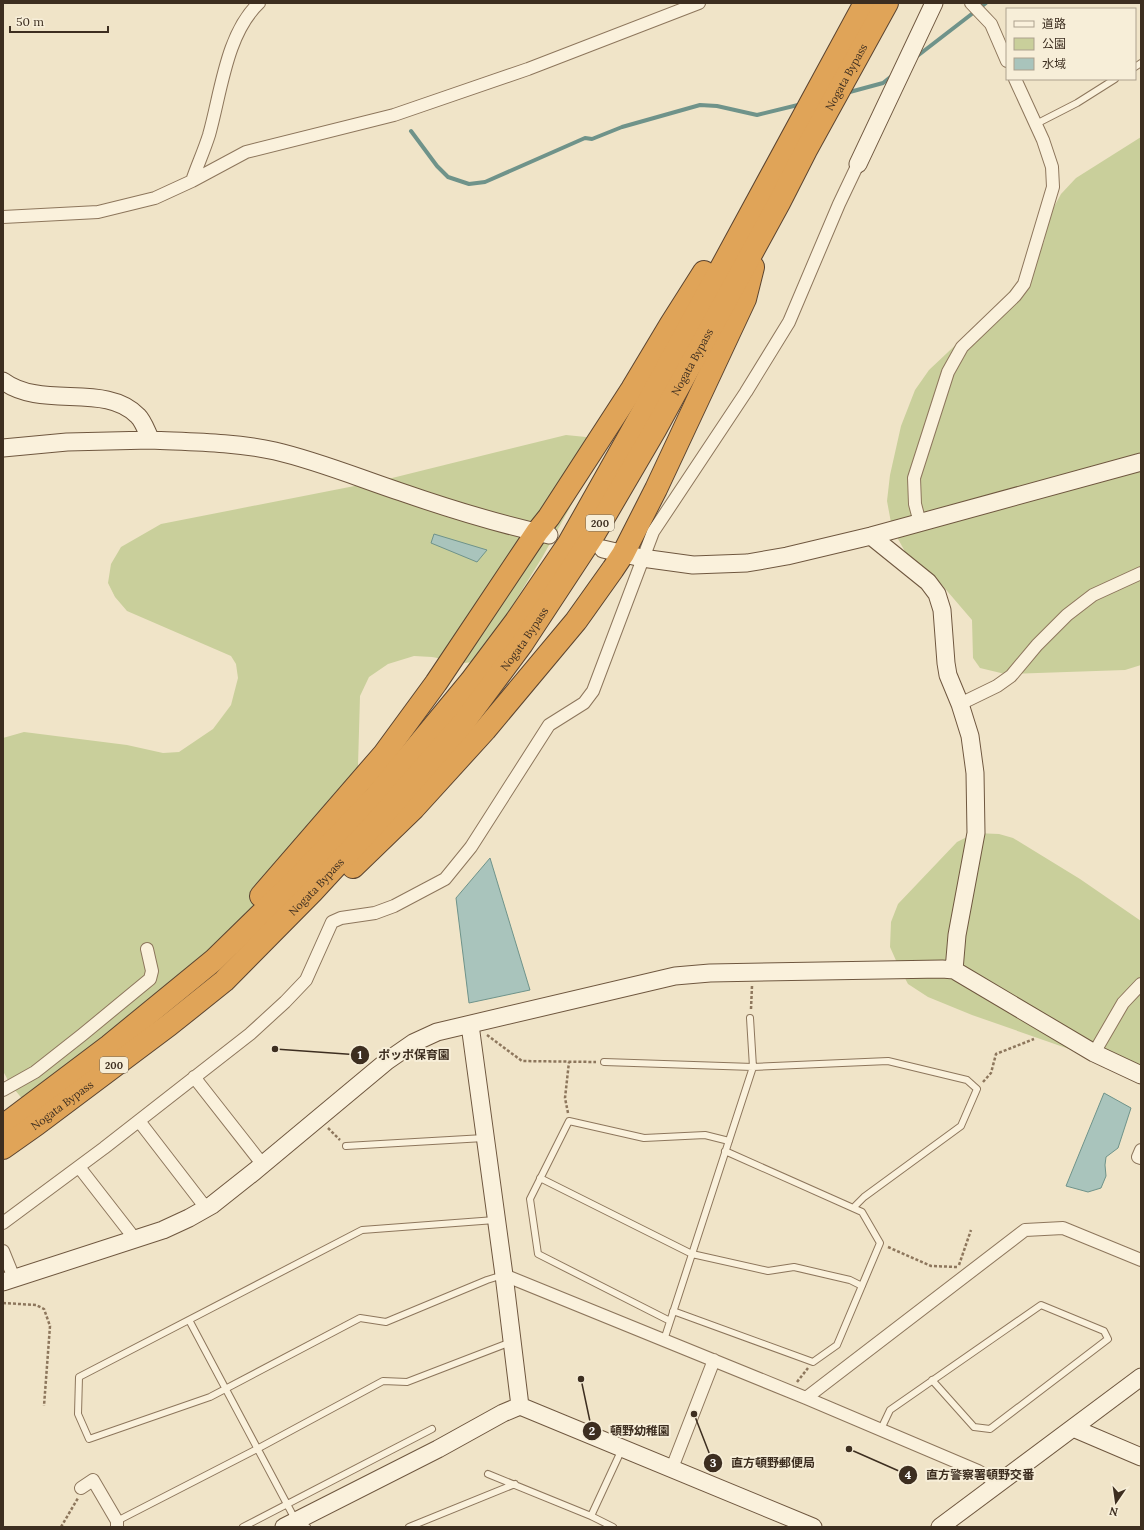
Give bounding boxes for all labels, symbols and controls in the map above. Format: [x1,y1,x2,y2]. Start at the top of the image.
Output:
scale bar [10,8,108,34]
legend [1006,8,1136,80]
text: 50 m [16,14,44,29]
text: 道路 [1042,16,1066,31]
text: 公園 [1042,36,1066,51]
street label: Nogata Bypass [822,41,870,113]
text: 水域 [1042,56,1066,71]
street label: Nogata Bypass [668,326,716,398]
road number: 200 [586,515,614,531]
street label: Nogata Bypass [498,605,551,674]
street label: Nogata Bypass [286,855,347,918]
callout: ポッポ保育園 [350,1043,458,1067]
text: 1 [358,1047,363,1062]
text: ポッポ保育園 [378,1047,450,1062]
road number: 200 [100,1057,128,1073]
street label: Nogata Bypass [28,1077,96,1133]
callout: 頓野幼稚園 [582,1419,678,1443]
text: 2 [589,1423,595,1438]
text: 頓野幼稚園 [610,1423,670,1438]
callout: 直方頓野郵便局 [703,1451,823,1475]
text: 3 [710,1455,717,1470]
text: 直方頓野郵便局 [731,1455,815,1470]
callout: 直方警察署頓野交番 [898,1463,1042,1487]
text: 4 [905,1467,912,1482]
text: 直方警察署頓野交番 [926,1467,1035,1482]
north arrow [1096,1482,1136,1522]
text: N [1108,1504,1119,1520]

